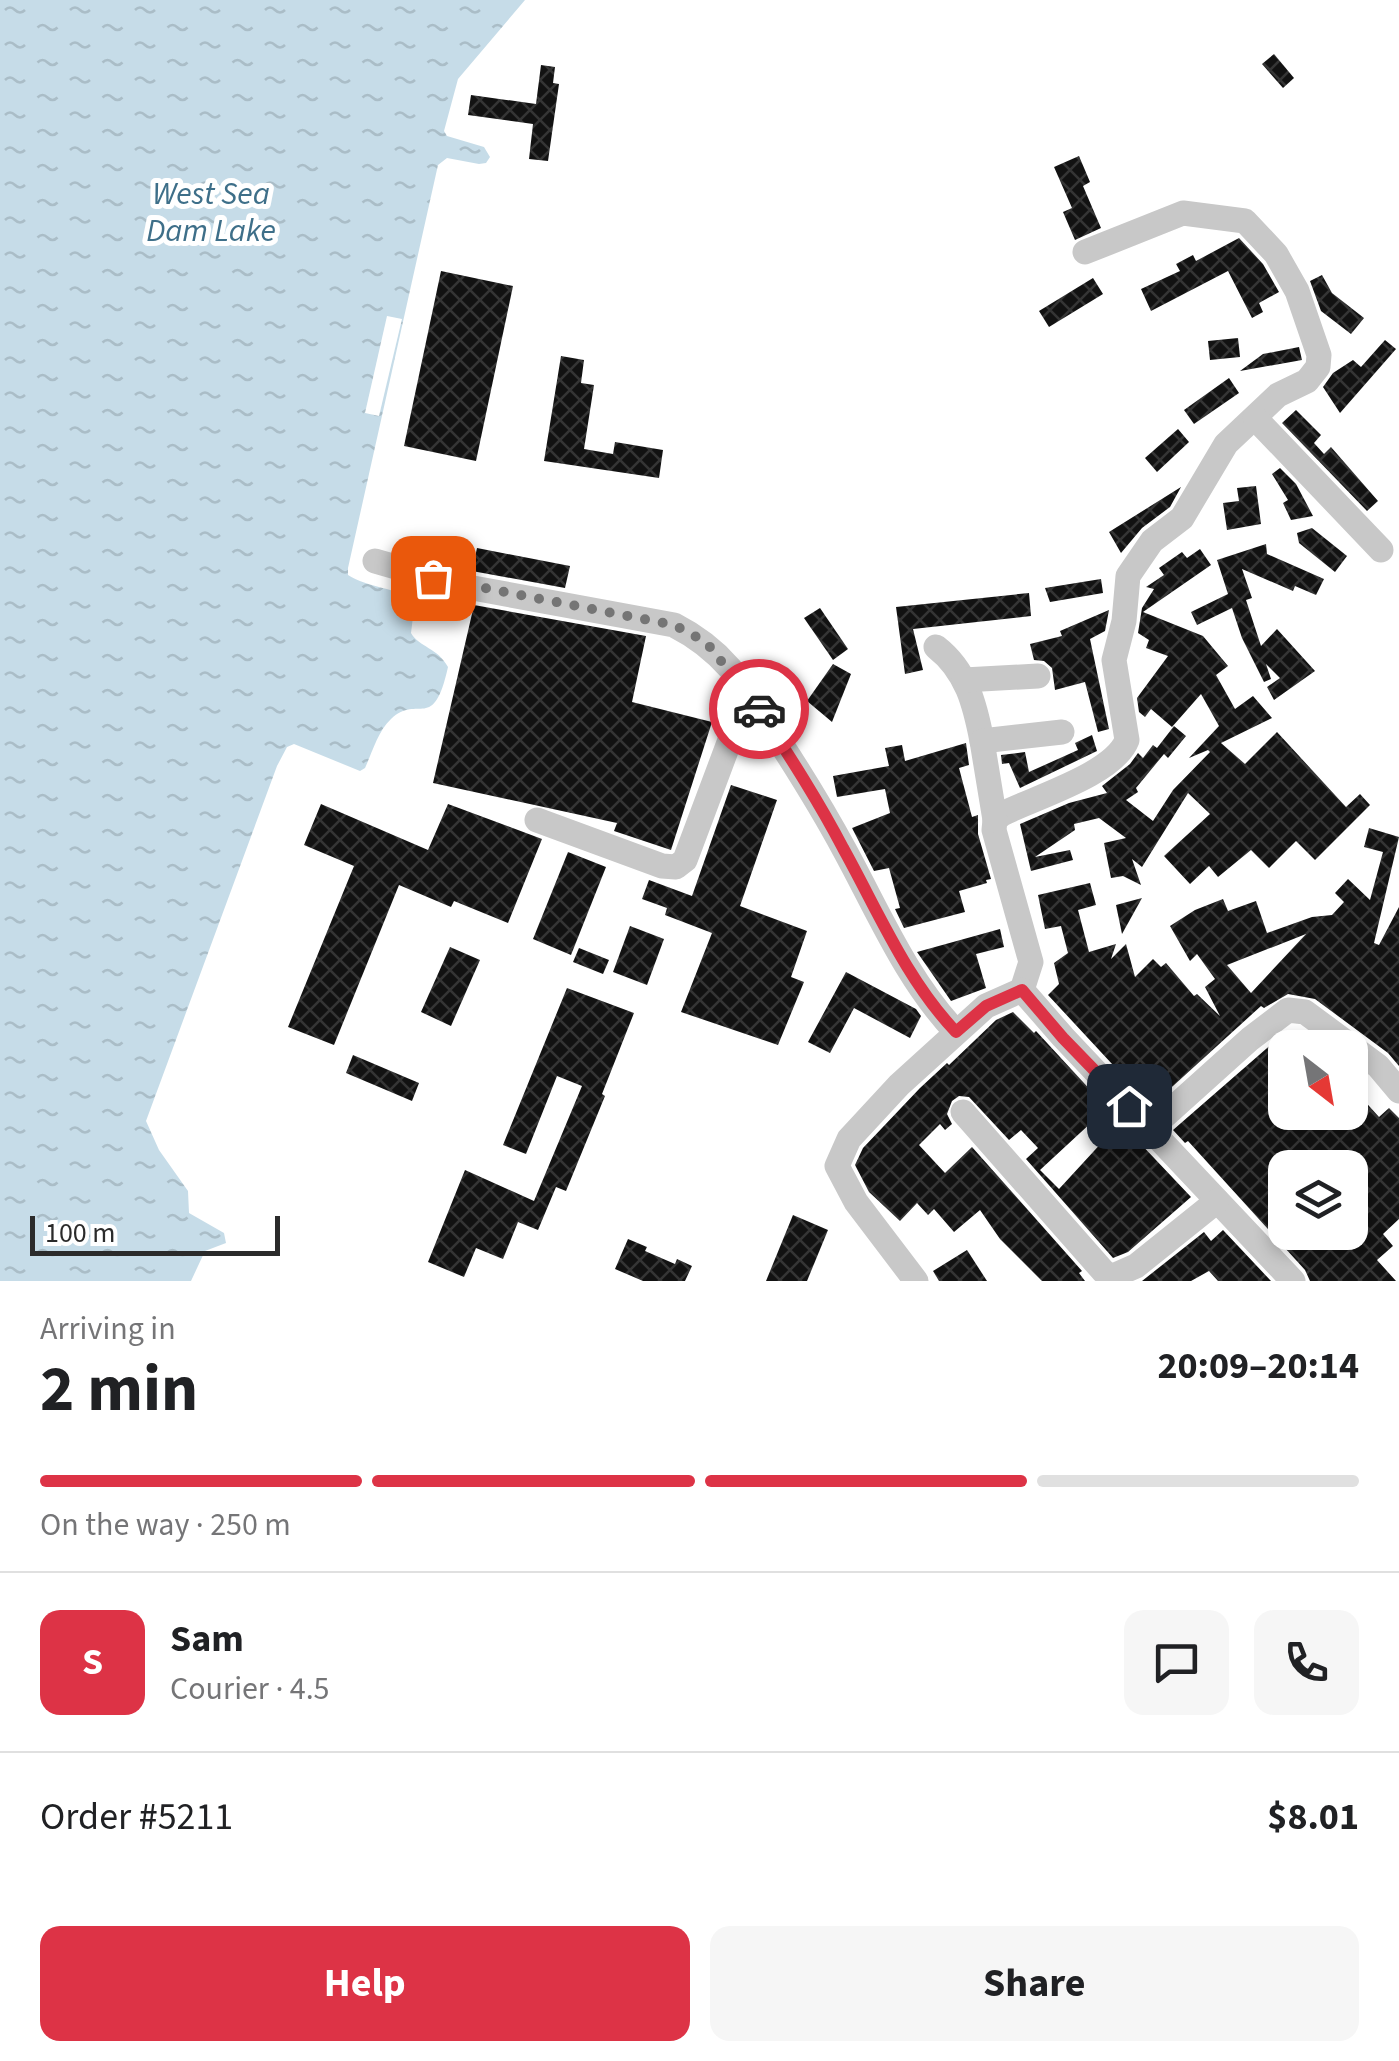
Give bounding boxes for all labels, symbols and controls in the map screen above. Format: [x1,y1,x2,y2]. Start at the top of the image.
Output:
water label: West Sea Dam Lake [146,171,276,254]
pin [391,536,476,621]
icon: bag [406,551,461,606]
courier [709,659,809,759]
icon: car [732,682,787,737]
north arrow [1268,1030,1368,1130]
map controls [1268,1030,1368,1250]
pin [1087,1064,1172,1149]
icon: home [1102,1079,1157,1134]
button: layers [1268,1150,1368,1250]
scale bar [30,1211,280,1256]
text: 100 m [45,1213,116,1253]
text: Arriving in [40,1306,176,1352]
text: 20:09–20:14 [1157,1339,1359,1393]
text: 2 min [40,1343,198,1436]
text: On the way · 250 m [40,1502,291,1548]
button: chat [1124,1610,1229,1715]
button: phone [1254,1610,1359,1715]
text: Sam [170,1612,244,1666]
text: S [82,1635,103,1689]
text: Courier · 4.5 [170,1666,330,1712]
text: Order #5211 [40,1790,233,1844]
text: $8.01 [1267,1790,1359,1844]
button: Help [40,1926,690,2041]
button: Share [710,1926,1359,2041]

